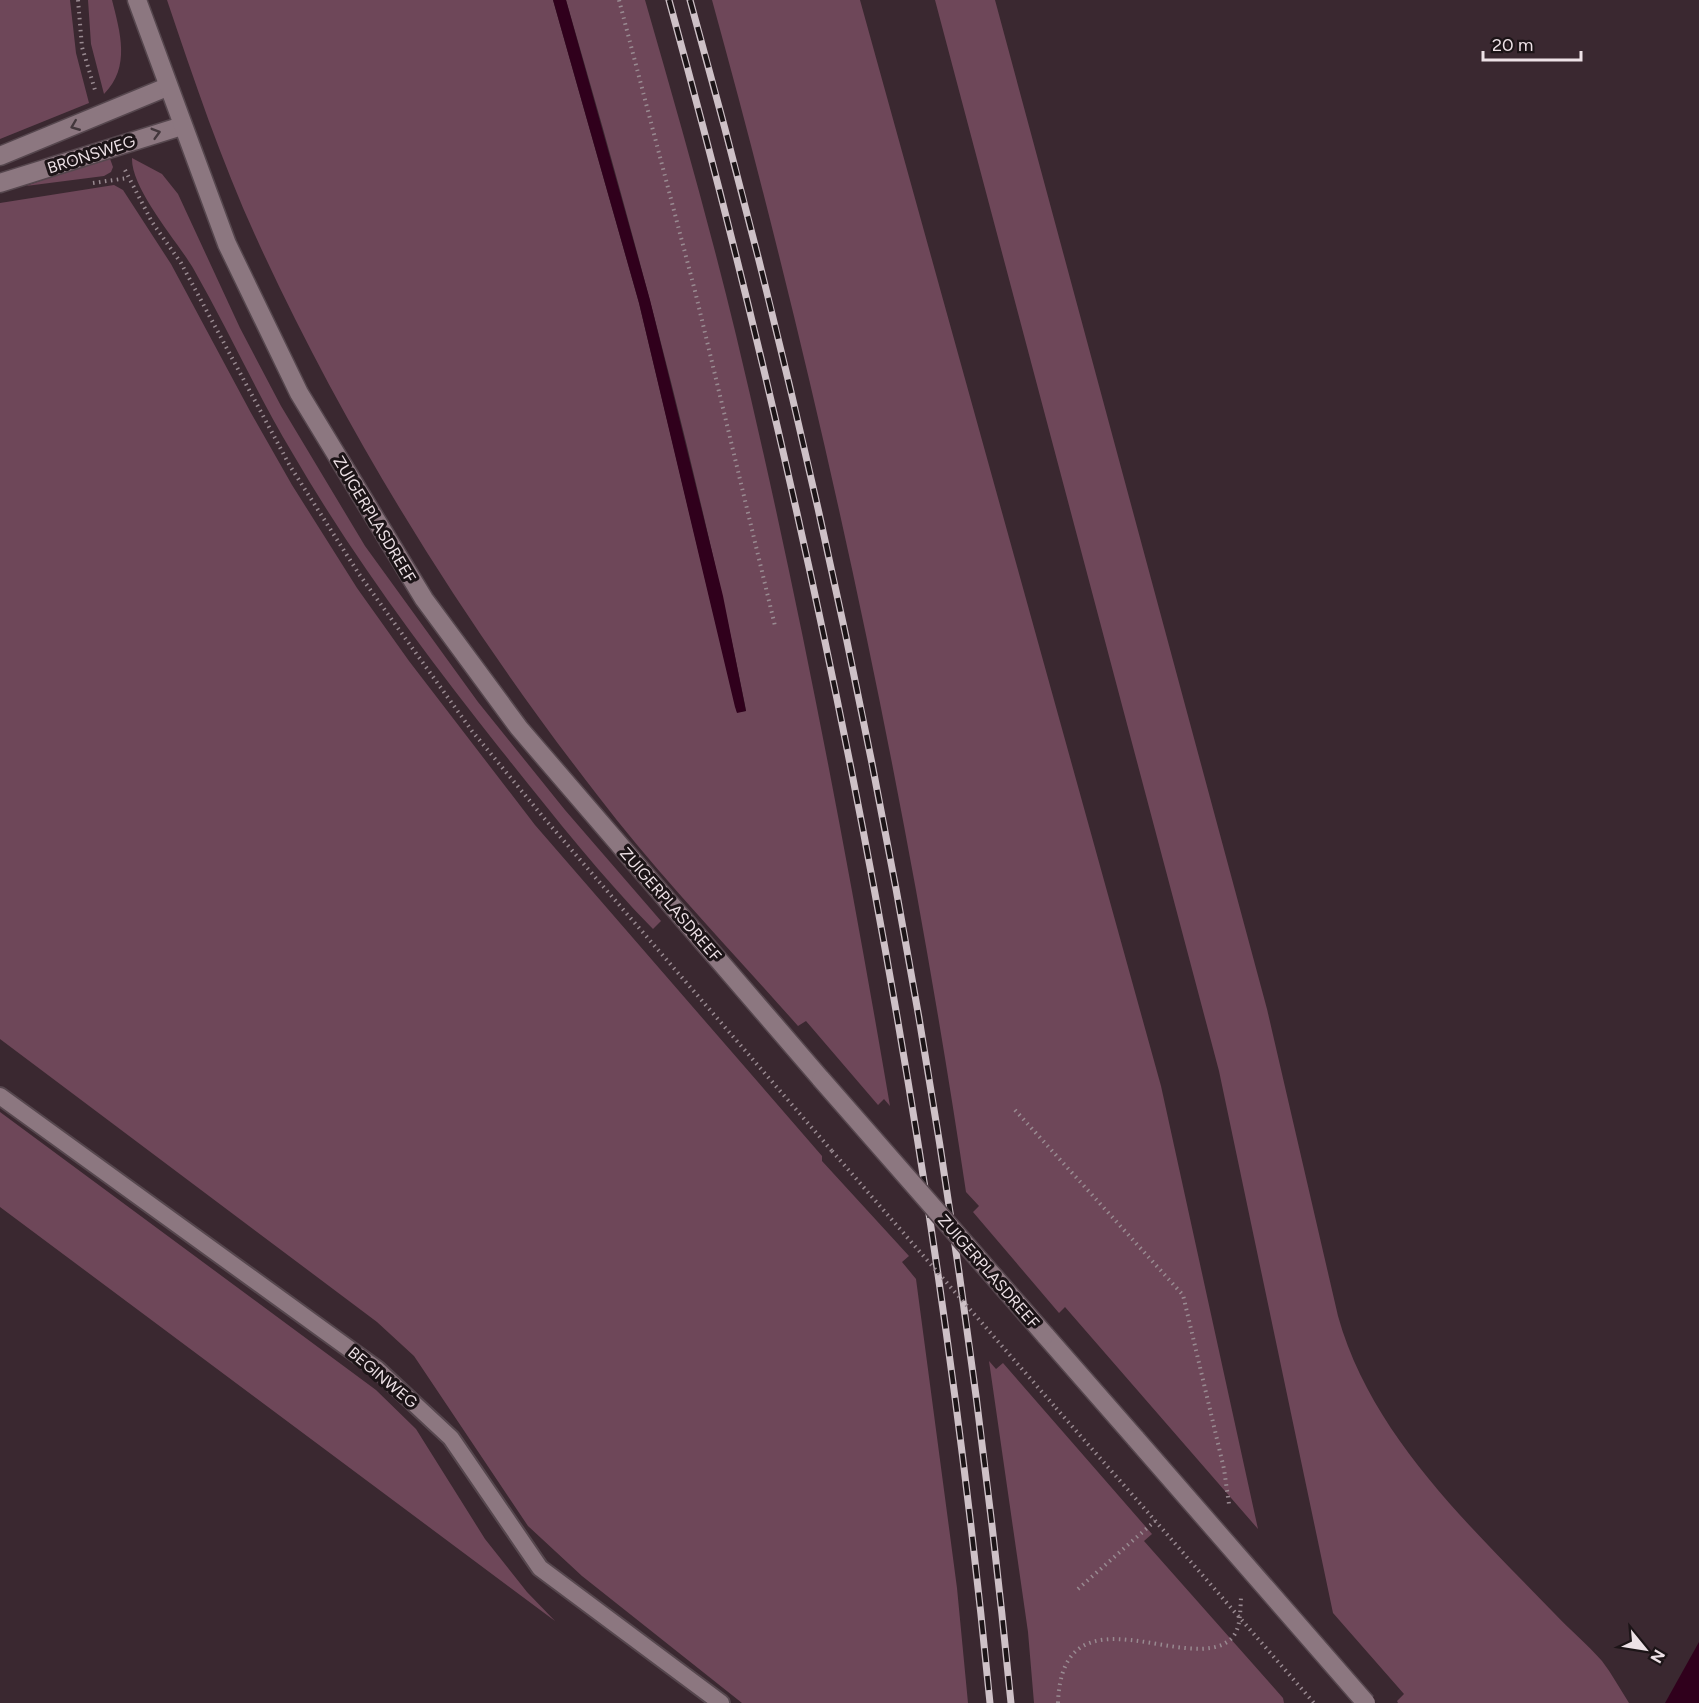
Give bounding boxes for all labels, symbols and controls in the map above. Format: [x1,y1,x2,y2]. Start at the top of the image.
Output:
scale bar [1483,24,1580,62]
text: 20 m [1492,34,1533,56]
one-way arrow [70,119,81,131]
one-way arrow [150,128,161,140]
street label: BRONSWEG [45,131,138,178]
street label: ZUIGERPLASDREEF [329,452,420,586]
street label: ZUIGERPLASDREEF [616,844,725,965]
street label: ZUIGERPLASDREEF [934,1211,1043,1332]
street label: BEGINWEG [344,1343,421,1412]
north arrow [1615,1619,1675,1679]
text: N [1646,1646,1669,1666]

